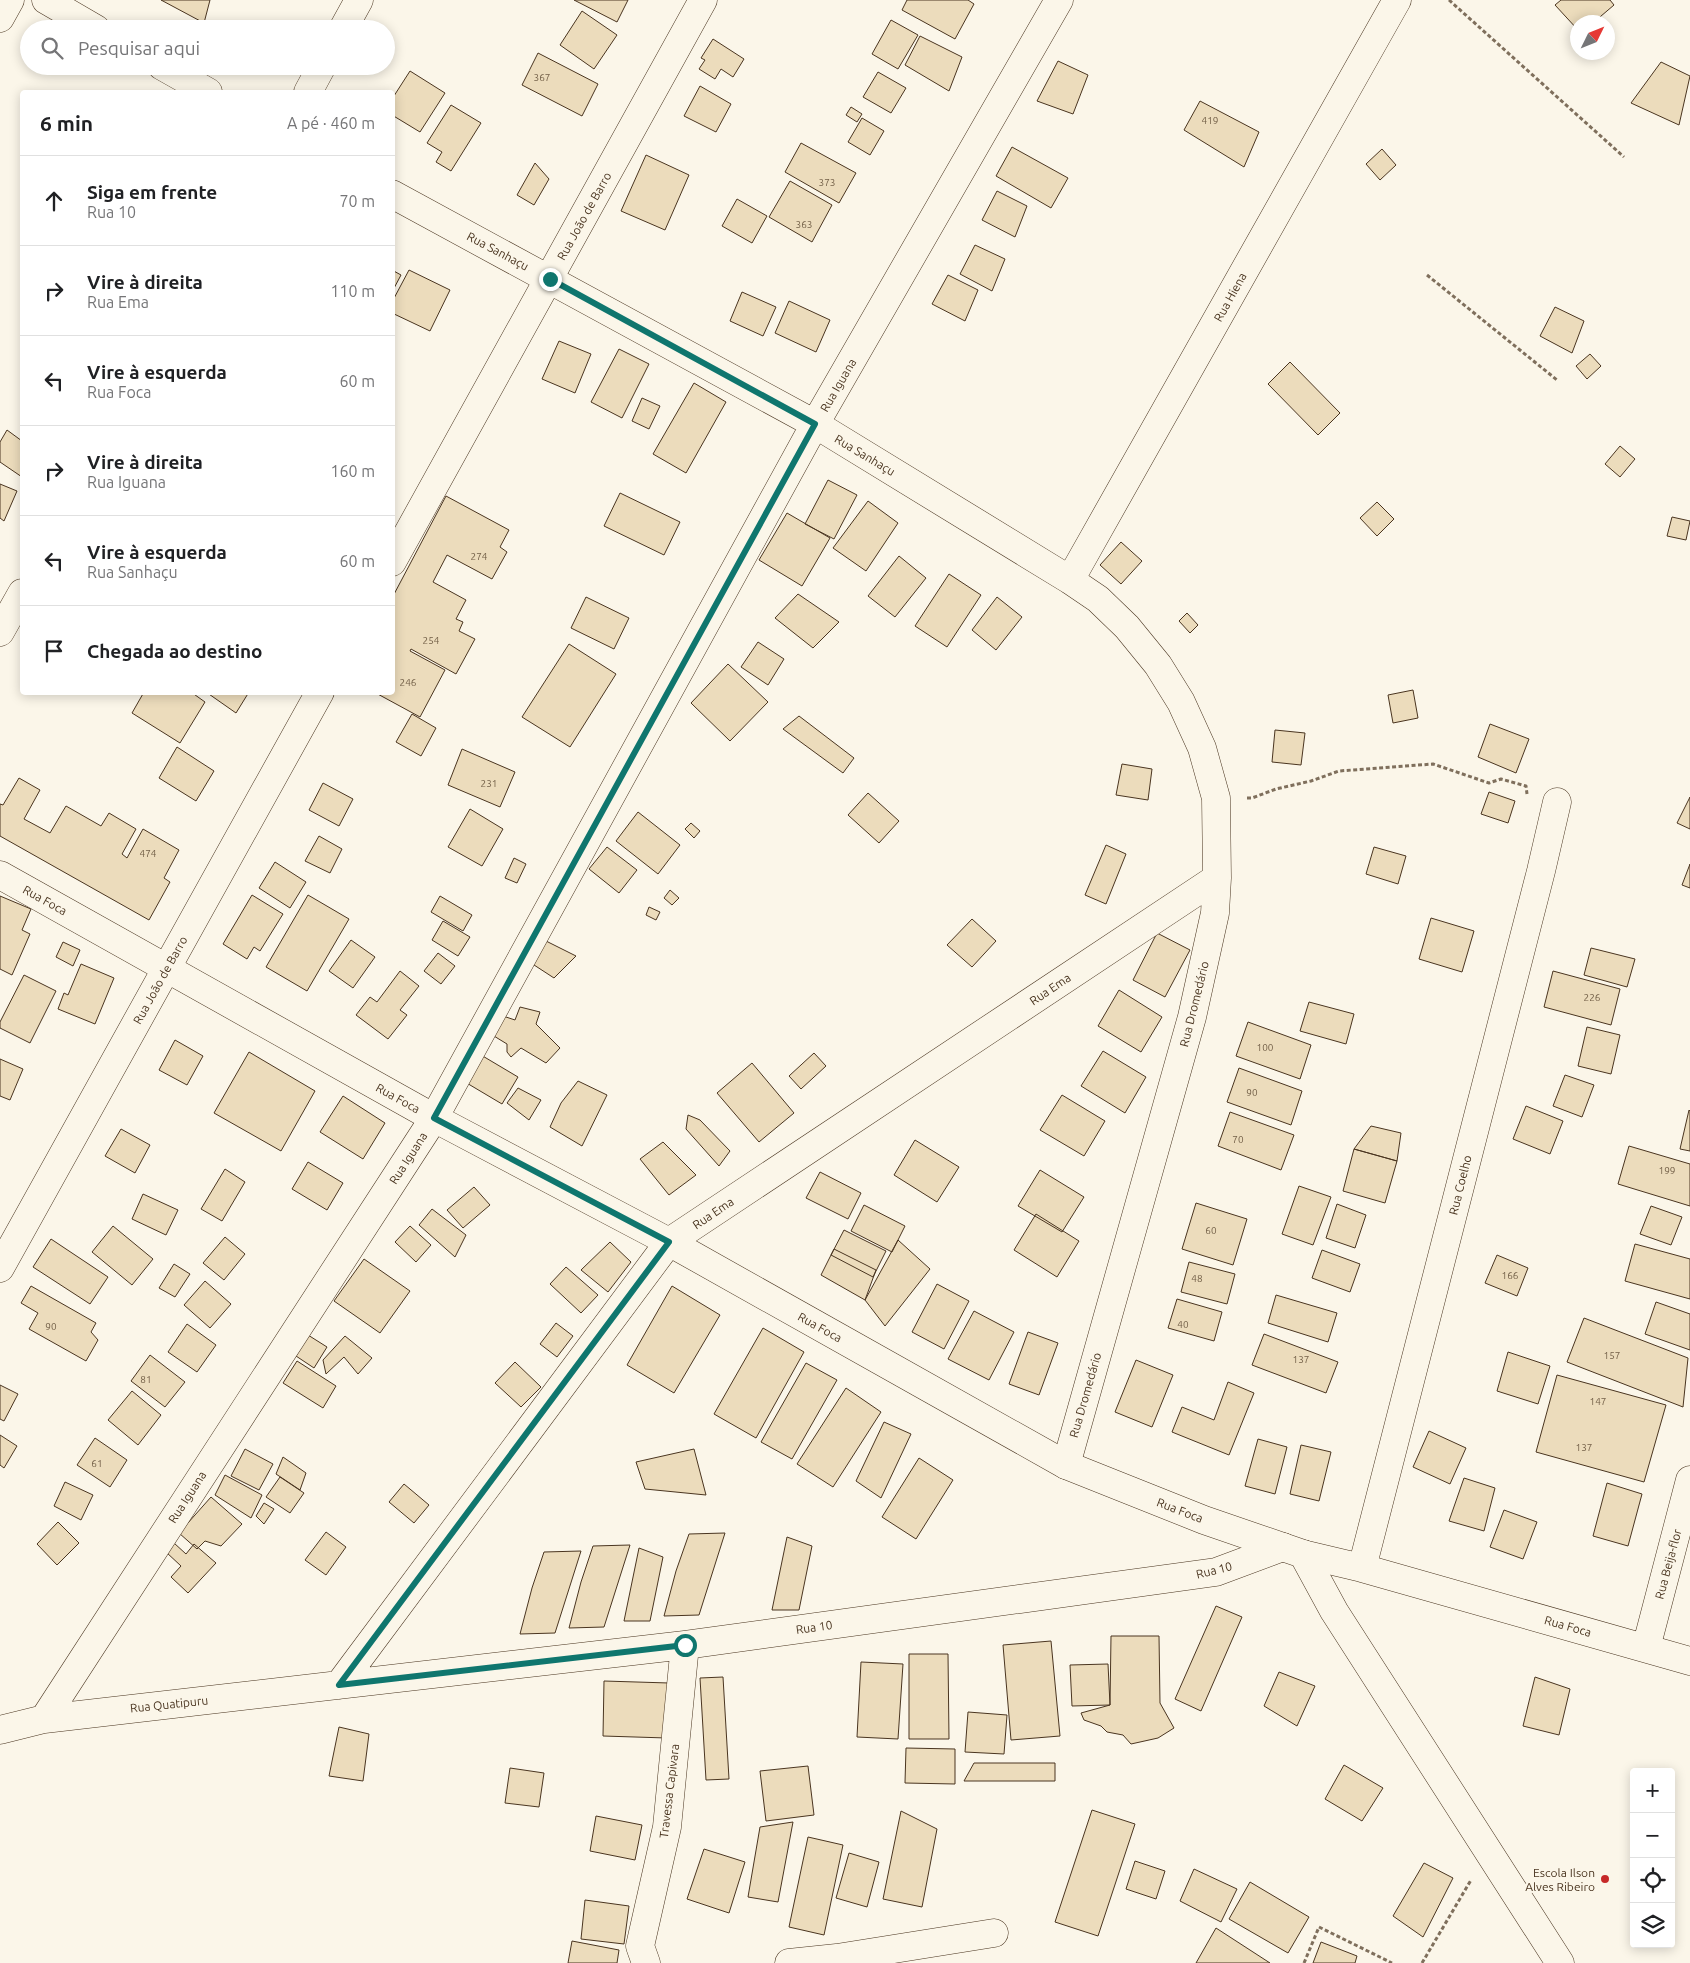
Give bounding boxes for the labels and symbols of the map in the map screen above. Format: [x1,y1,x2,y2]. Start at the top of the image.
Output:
north arrow [1570,15,1615,60]
house number: 367 [534,72,550,83]
house number: 419 [1202,115,1218,126]
street label: Rua João de Barro [554,170,614,262]
house number: 373 [819,177,835,188]
house number: 363 [796,219,812,230]
street label: Rua Sanhaçu [465,229,531,273]
route end [539,268,562,291]
street label: Rua Hiena [1211,270,1249,324]
street label: Rua Iguana [818,356,858,414]
street label: Rua Sanhaçu [832,432,898,478]
house number: 274 [471,551,488,562]
house number: 254 [423,635,440,646]
house number: 246 [400,677,417,688]
house number: 231 [481,778,497,789]
house number: 474 [140,848,157,859]
street label: Rua Foca [21,883,69,917]
street label: Rua João de Barro [130,934,190,1026]
street label: Rua Dromedário [1177,960,1211,1048]
street label: Rua Ema [1027,971,1073,1007]
house number: 226 [1584,992,1601,1003]
house number: 100 [1257,1042,1274,1053]
street label: Rua Foca [374,1081,422,1115]
house number: 90 [1246,1087,1258,1098]
street label: Rua Iguana [386,1130,430,1186]
house number: 70 [1232,1134,1244,1145]
street label: Rua Coelho [1446,1154,1474,1216]
house number: 199 [1659,1165,1675,1176]
street label: Rua Ema [690,1195,736,1231]
house number: 60 [1205,1225,1217,1236]
house number: 166 [1502,1270,1519,1281]
house number: 48 [1191,1273,1203,1284]
street label: Rua Foca [796,1310,844,1344]
house number: 40 [1177,1319,1189,1330]
house number: 90 [45,1321,57,1332]
house number: 157 [1604,1350,1620,1361]
street label: Rua Dromedário [1067,1351,1103,1439]
house number: 137 [1293,1354,1309,1365]
house number: 81 [140,1374,152,1385]
house number: 147 [1590,1396,1606,1407]
house number: 137 [1576,1442,1592,1453]
house number: 61 [91,1458,103,1469]
street label: Rua Iguana [165,1469,209,1525]
street label: Rua Foca [1155,1495,1205,1525]
street label: Rua Beija-flor [1652,1527,1684,1601]
street label: Rua 10 [1195,1559,1234,1581]
street label: Rua Foca [1543,1613,1593,1639]
street label: Rua 10 [795,1618,833,1636]
route start [674,1634,697,1657]
street label: Rua Quatipuru [129,1693,209,1715]
street label: Travessa Capivara [657,1743,681,1839]
place label: Escola Ilson Alves Ribeiro [1525,1866,1595,1893]
marker: Escola Ilson Alves Ribeiro [1599,1873,1611,1885]

